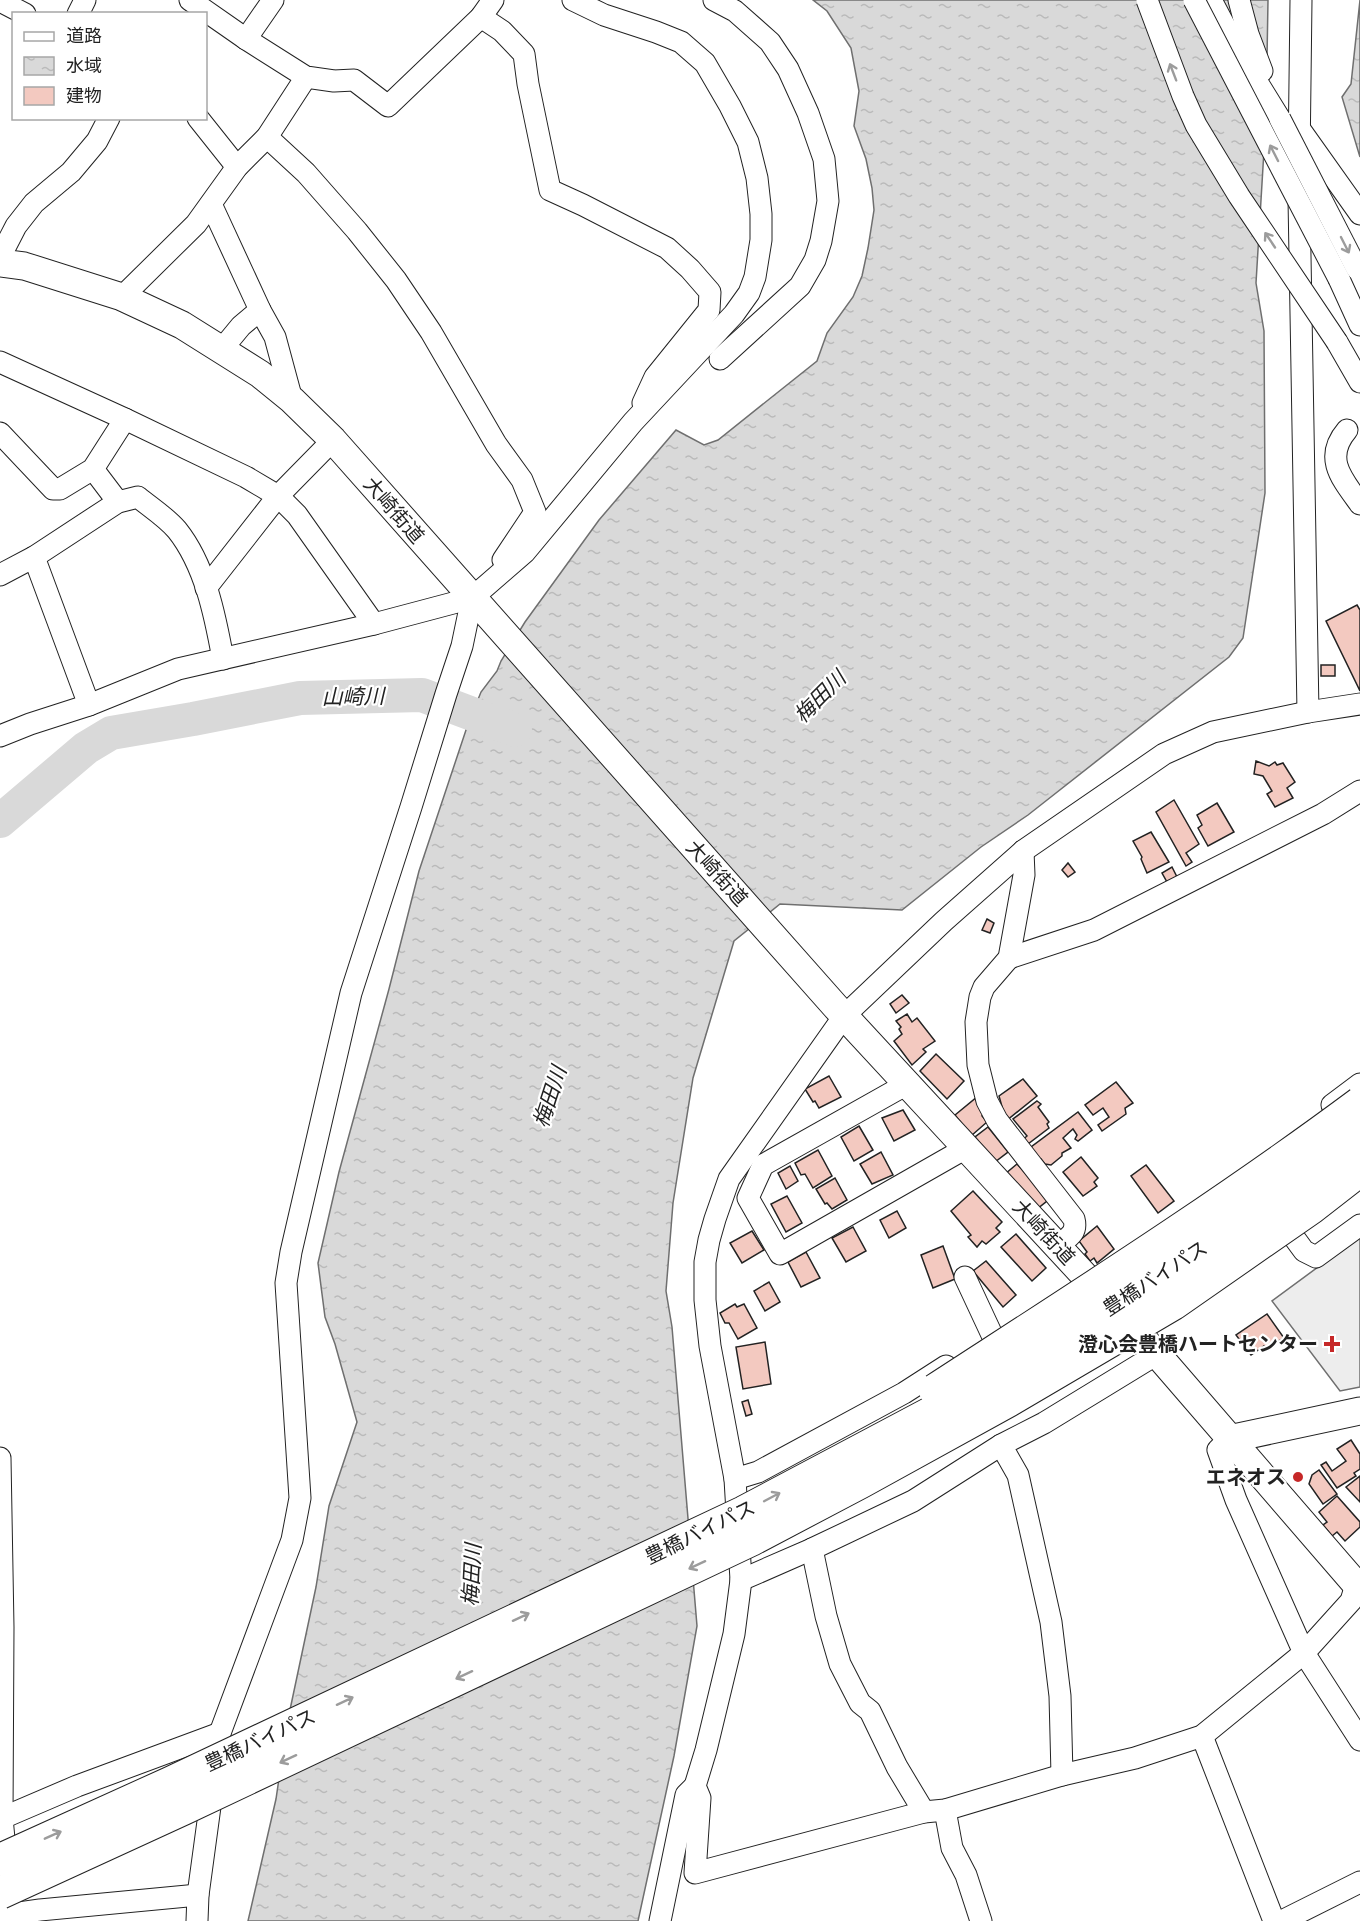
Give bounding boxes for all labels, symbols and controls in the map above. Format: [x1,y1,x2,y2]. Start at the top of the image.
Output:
legend [12,12,207,120]
text: 道路 [66,25,102,47]
text: 水域 [66,55,102,77]
one-way arrow [1167,63,1178,82]
text: 建物 [66,85,102,107]
one-way arrow [1268,144,1279,162]
one-way arrow [1264,233,1276,249]
one-way arrow [1340,236,1351,254]
street label: 大崎街道 [359,472,429,548]
water label: 梅田川 [789,664,852,728]
water label: 山崎川 [321,683,387,710]
street label: 大崎街道 [681,835,753,911]
water label: 梅田川 [528,1061,572,1131]
street label: 大崎街道 [1008,1195,1080,1269]
street label: 豊橋バイパス [1098,1235,1212,1321]
place label: 澄心会豊橋ハートセンター [1078,1332,1318,1356]
marker: 澄心会豊橋ハートセンター [1323,1335,1341,1353]
place label: エネオス [1206,1465,1286,1489]
marker: エネオス [1291,1470,1305,1484]
one-way arrow [763,1491,781,1502]
street label: 豊橋バイパス [641,1495,759,1569]
water label: 梅田川 [457,1541,486,1607]
one-way arrow [689,1559,707,1571]
one-way arrow [511,1611,529,1623]
one-way arrow [456,1670,474,1682]
one-way arrow [335,1694,353,1706]
street label: 豊橋バイパス [201,1704,319,1776]
one-way arrow [280,1753,298,1765]
one-way arrow [44,1829,62,1841]

